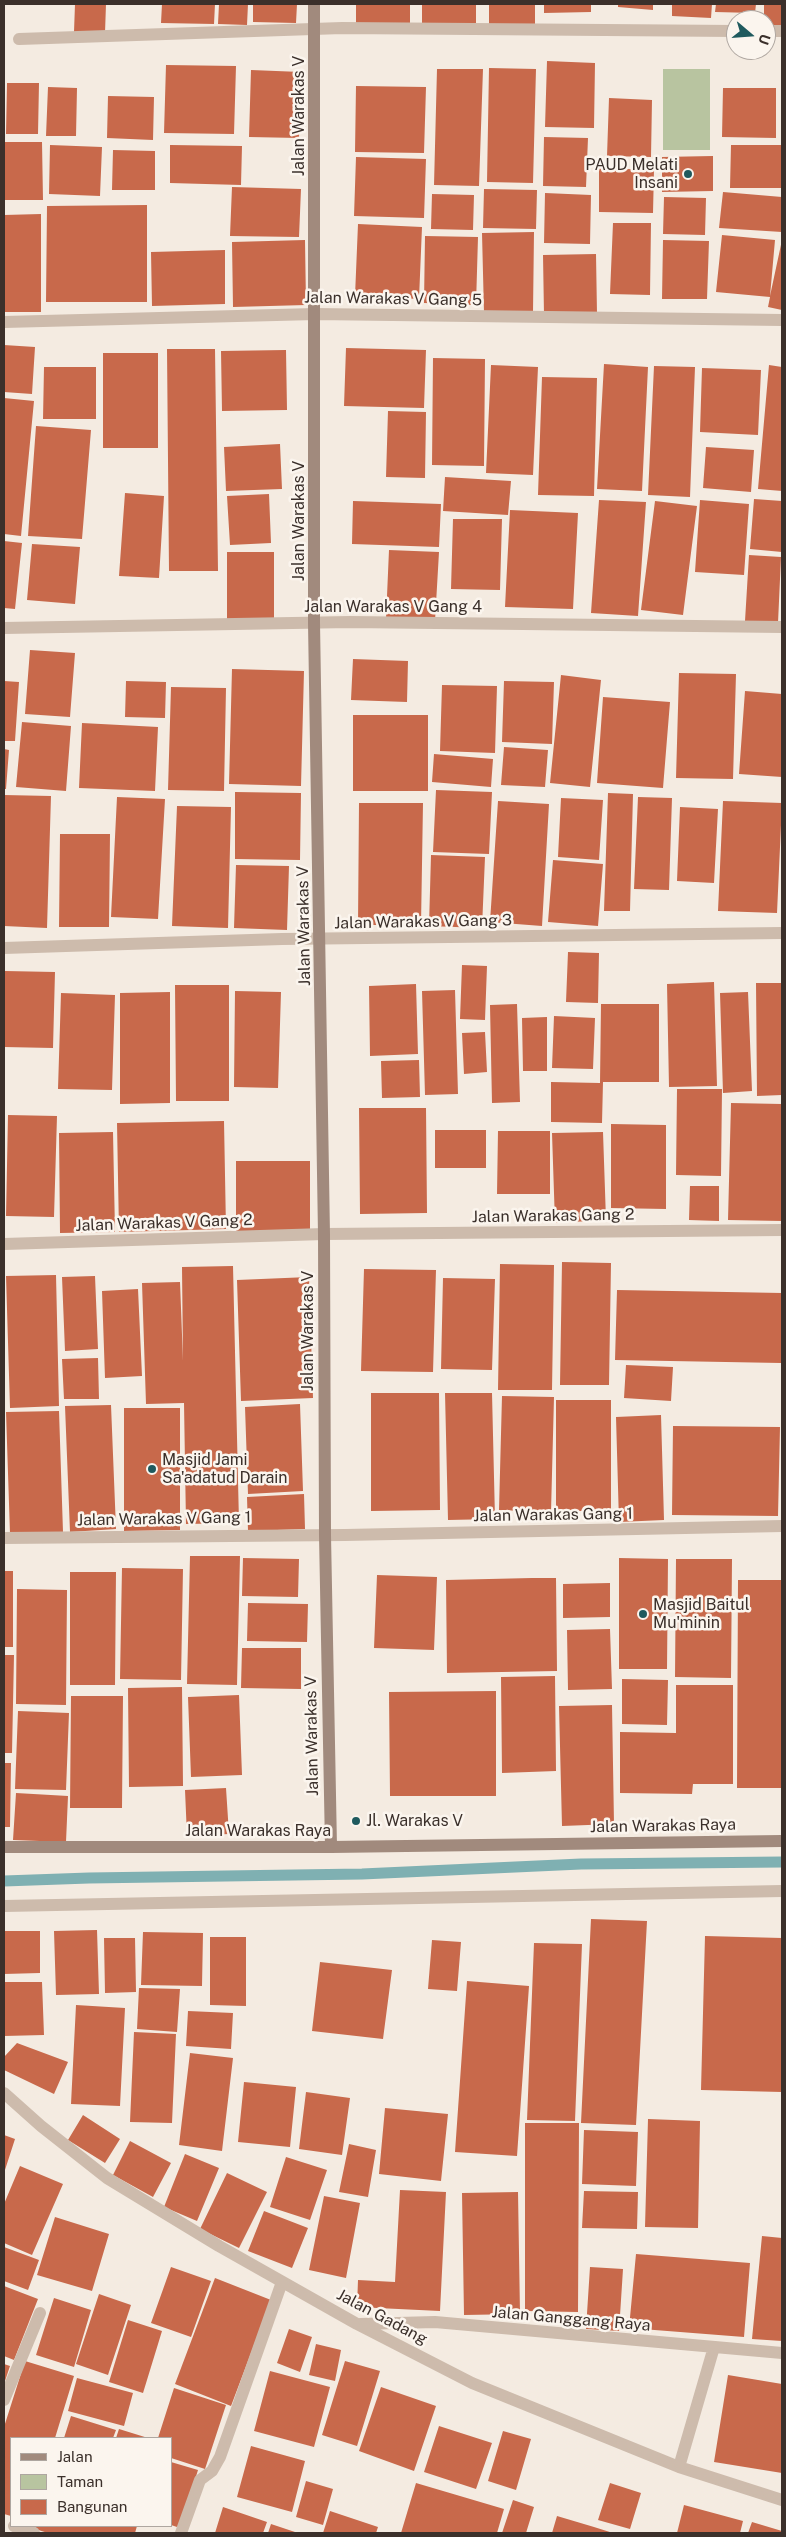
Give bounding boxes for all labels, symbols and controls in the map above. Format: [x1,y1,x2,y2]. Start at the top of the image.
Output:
north arrow [726,10,776,60]
text: U [755,32,773,47]
street label: Jalan Warakas V [289,56,309,176]
place label: PAUD Melati Insani [585,155,678,193]
marker: PAUD Melati Insani [682,168,694,180]
street label: Jalan Warakas V Gang 5 [304,288,482,310]
street label: Jalan Warakas V [289,461,309,581]
street label: Jalan Warakas V Gang 4 [304,597,482,617]
street label: Jalan Warakas V [293,866,315,986]
street label: Jalan Warakas V Gang 3 [334,911,512,933]
street label: Jalan Warakas Gang 2 [471,1205,635,1227]
street label: Jalan Warakas V Gang 2 [75,1210,253,1236]
street label: Jalan Warakas V [298,1271,318,1391]
place label: Masjid Jami Sa'adatud Darain [162,1450,288,1488]
marker: Masjid Jami Sa'adatud Darain [146,1463,158,1475]
street label: Jalan Warakas Gang 1 [473,1504,633,1526]
street label: Jalan Warakas V Gang 1 [77,1508,251,1530]
place label: Masjid Baitul Mu'minin [653,1595,750,1633]
marker: Masjid Baitul Mu'minin [637,1608,649,1620]
street label: Jalan Warakas V [301,1676,323,1796]
place label: Jl. Warakas V [366,1811,463,1831]
marker: Jl. Warakas V [350,1815,362,1827]
street label: Jalan Warakas Raya [590,1815,736,1837]
street label: Jalan Warakas Raya [185,1821,331,1841]
street label: Jalan Gadang [333,2285,431,2349]
street label: Jalan Ganggang Raya [491,2302,651,2336]
legend [10,2437,172,2527]
text: Jalan [57,2448,93,2465]
text: Taman [57,2473,103,2490]
text: Bangunan [57,2498,128,2515]

